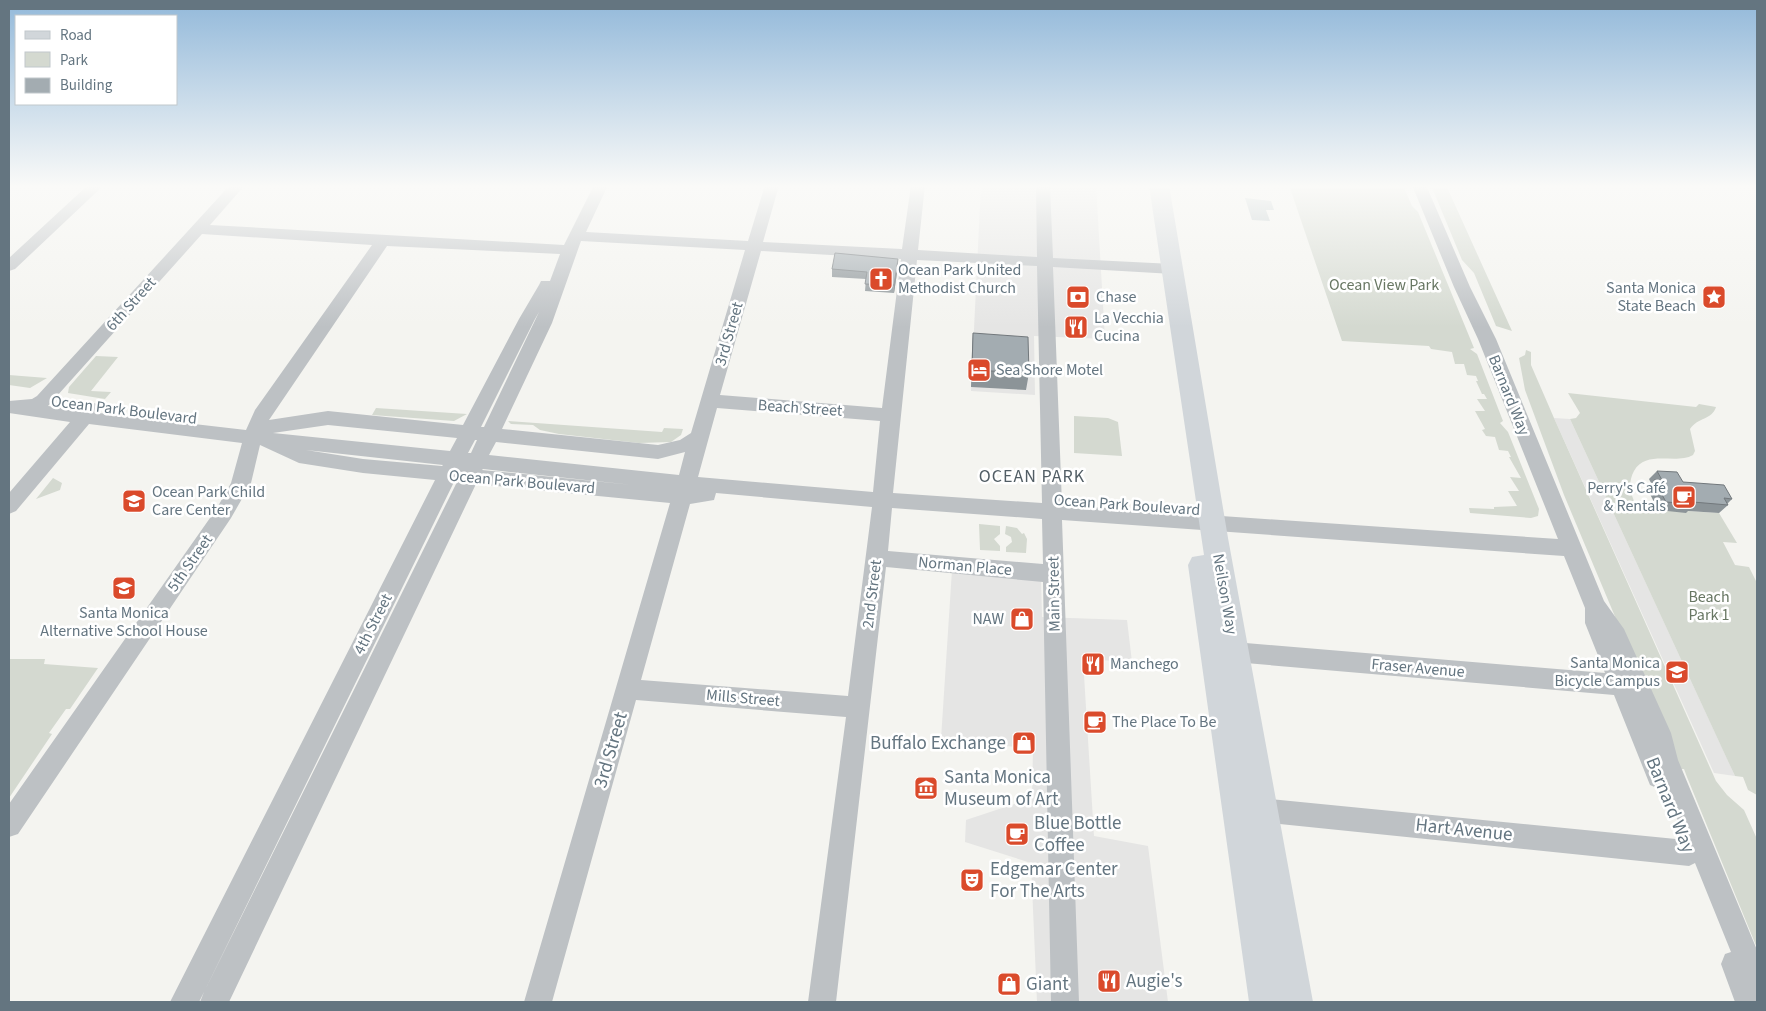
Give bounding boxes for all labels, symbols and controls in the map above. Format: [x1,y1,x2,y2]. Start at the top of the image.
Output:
legend [15,15,178,105]
text: Road [60,25,92,46]
text: Park [60,50,89,71]
text: Building [60,75,113,96]
place label: Ocean Park United Methodist Church [898,259,1021,299]
church icon: Ocean Park United Methodist Church [868,266,894,292]
street label: 6th Street [101,272,161,336]
park label: Ocean View Park [1329,274,1439,296]
place label: Santa Monica State Beach [1606,277,1696,317]
bank icon: Chase [1065,284,1091,310]
place icon: Santa Monica State Beach [1701,284,1727,310]
place label: Chase [1096,286,1137,308]
street label: 3rd Street [709,299,749,369]
place label: La Vecchia Cucina [1094,307,1164,347]
restaurant icon: La Vecchia Cucina [1063,314,1089,340]
street label: Barnard Way [1483,351,1535,439]
hotel icon: Sea Shore Motel [966,357,992,383]
place label: Sea Shore Motel [996,359,1103,381]
street label: Ocean Park Boulevard [50,390,198,430]
street label: Beach Street [757,394,843,422]
district label: OCEAN PARK [979,464,1085,489]
street label: Ocean Park Boulevard [448,465,596,499]
place label: Perry's Café & Rentals [1587,477,1666,517]
place label: Ocean Park Child Care Center [152,481,265,521]
cafe icon: Perry's Café & Rentals [1671,484,1697,510]
school or university icon: Ocean Park Child Care Center [121,488,147,514]
street label: Ocean Park Boulevard [1053,489,1201,521]
street label: 5th Street [162,529,218,596]
street label: Norman Place [917,551,1013,581]
street label: Neilson Way [1207,552,1243,637]
street label: Main Street [1042,555,1066,632]
street label: 2nd Street [857,558,887,630]
school or university icon: Santa Monica Alternative School House [111,575,137,601]
park label: Beach Park 1 [1688,586,1730,626]
street label: 4th Street [348,589,398,658]
place label: Santa Monica Alternative School House [40,602,208,642]
shop icon: NAW [1009,606,1035,632]
place label: NAW [972,608,1004,630]
restaurant icon: Manchego [1080,651,1106,677]
place label: Santa Monica Bicycle Campus [1555,652,1660,692]
place label: Manchego [1110,653,1179,675]
street label: Fraser Avenue [1370,653,1466,683]
school or university icon: Santa Monica Bicycle Campus [1664,659,1690,685]
street label: Mills Street [705,684,781,712]
street label: 3rd Street [587,708,635,791]
cafe icon: The Place To Be [1082,709,1108,735]
place label: The Place To Be [1112,711,1217,733]
place label: Buffalo Exchange [870,730,1006,757]
shop icon: Buffalo Exchange [1011,730,1037,756]
street label: Barnard Way [1639,753,1702,857]
place label: Santa Monica Museum of Art [944,764,1059,813]
museum icon: Santa Monica Museum of Art [913,775,939,801]
place label: Blue Bottle Coffee [1034,810,1121,859]
street label: Hart Avenue [1414,811,1514,849]
cafe icon: Blue Bottle Coffee [1004,821,1030,847]
place label: Edgemar Center For The Arts [990,856,1118,905]
theatre icon: Edgemar Center For The Arts [959,867,985,893]
restaurant icon: Augie's [1096,968,1122,994]
place label: Augie's [1126,968,1183,995]
shop icon: Giant [996,971,1022,997]
place label: Giant [1026,971,1069,998]

